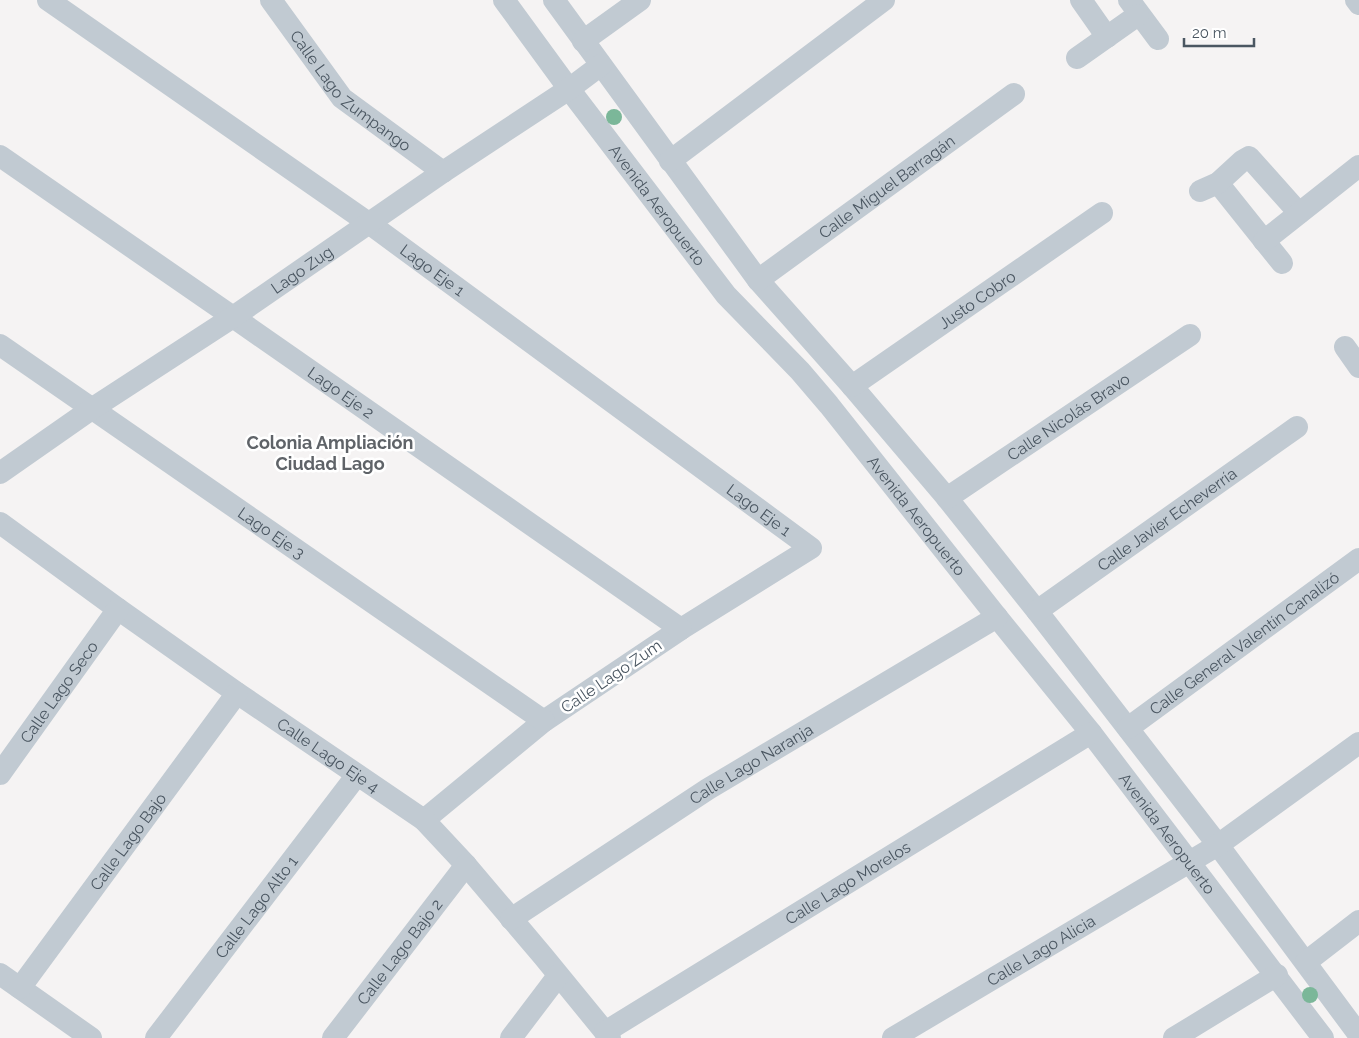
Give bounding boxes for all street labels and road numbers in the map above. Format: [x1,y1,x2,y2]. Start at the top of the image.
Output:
street label: Calle Lago Zumpango [286,27,415,155]
street label: Calle Miguel Barragán [815,131,959,243]
street label: Avenida Aeropuerto [605,141,709,270]
street label: Lago Eje 1 [396,240,468,300]
street label: Lago Zug [267,242,337,298]
street label: Justo Cobro [935,267,1019,333]
street label: Lago Eje 2 [304,363,378,422]
street label: Calle Nicolás Bravo [1004,369,1133,465]
street label: Avenida Aeropuerto [863,452,969,579]
street label: Calle Javier Echeverría [1094,464,1240,575]
street label: Lago Eje 1 [723,480,795,540]
street label: Lago Eje 3 [234,503,308,563]
street label: Calle General Valentín Canalizó [1146,568,1343,719]
street label: Calle Lago Zum [557,636,665,717]
street label: Calle Lago Seco [16,637,102,747]
street label: Calle Lago Eje 4 [273,714,383,797]
street label: Calle Lago Naranja [686,720,816,809]
street label: Avenida Aeropuerto [1115,769,1219,898]
street label: Calle Lago Bajo [86,789,170,894]
street label: Calle Lago Morelos [782,837,914,929]
street label: Calle Lago Alto 1 [211,852,302,962]
street label: Calle Lago Bajo 2 [353,895,447,1009]
street label: Calle Lago Alicia [984,911,1099,990]

